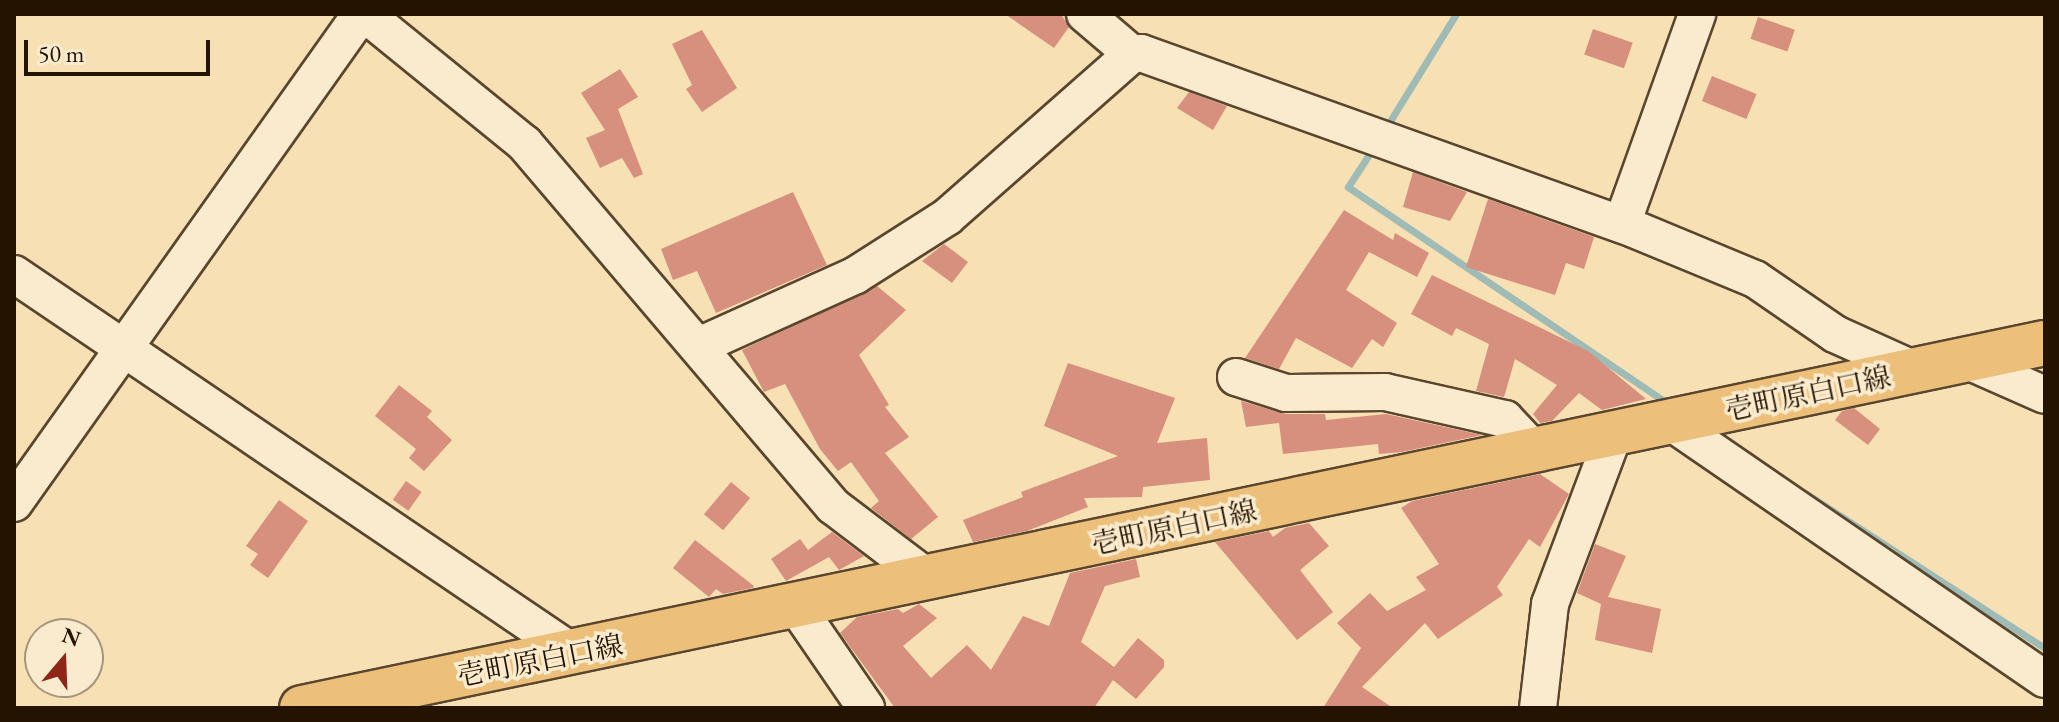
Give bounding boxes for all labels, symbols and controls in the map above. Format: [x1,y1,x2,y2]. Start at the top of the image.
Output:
scale bar [28,24,214,74]
text: 50 m [38,38,85,69]
street label: 壱町原白口線 [1722,359,1894,427]
street label: 壱町原白口線 [1088,493,1260,561]
north arrow [24,618,104,698]
text: N [58,620,84,653]
street label: 壱町原白口線 [454,627,626,693]

